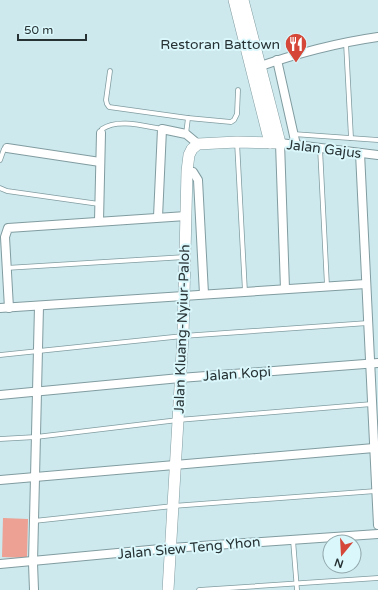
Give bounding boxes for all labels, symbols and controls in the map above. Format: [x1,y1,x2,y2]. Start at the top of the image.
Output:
scale bar [18,16,86,42]
text: 50 m [24,23,53,37]
restaurant icon: Restoran Battown [283,31,309,64]
place label: Restoran Battown [160,36,280,53]
street label: Jalan Gajus [286,136,363,162]
street label: Jalan Kluang-Nyiur-Paloh [171,244,193,414]
street label: Jalan Kopi [202,363,272,385]
street label: Jalan Siew Teng Yhon [117,533,261,563]
north arrow [322,534,362,574]
text: N [333,555,345,571]

